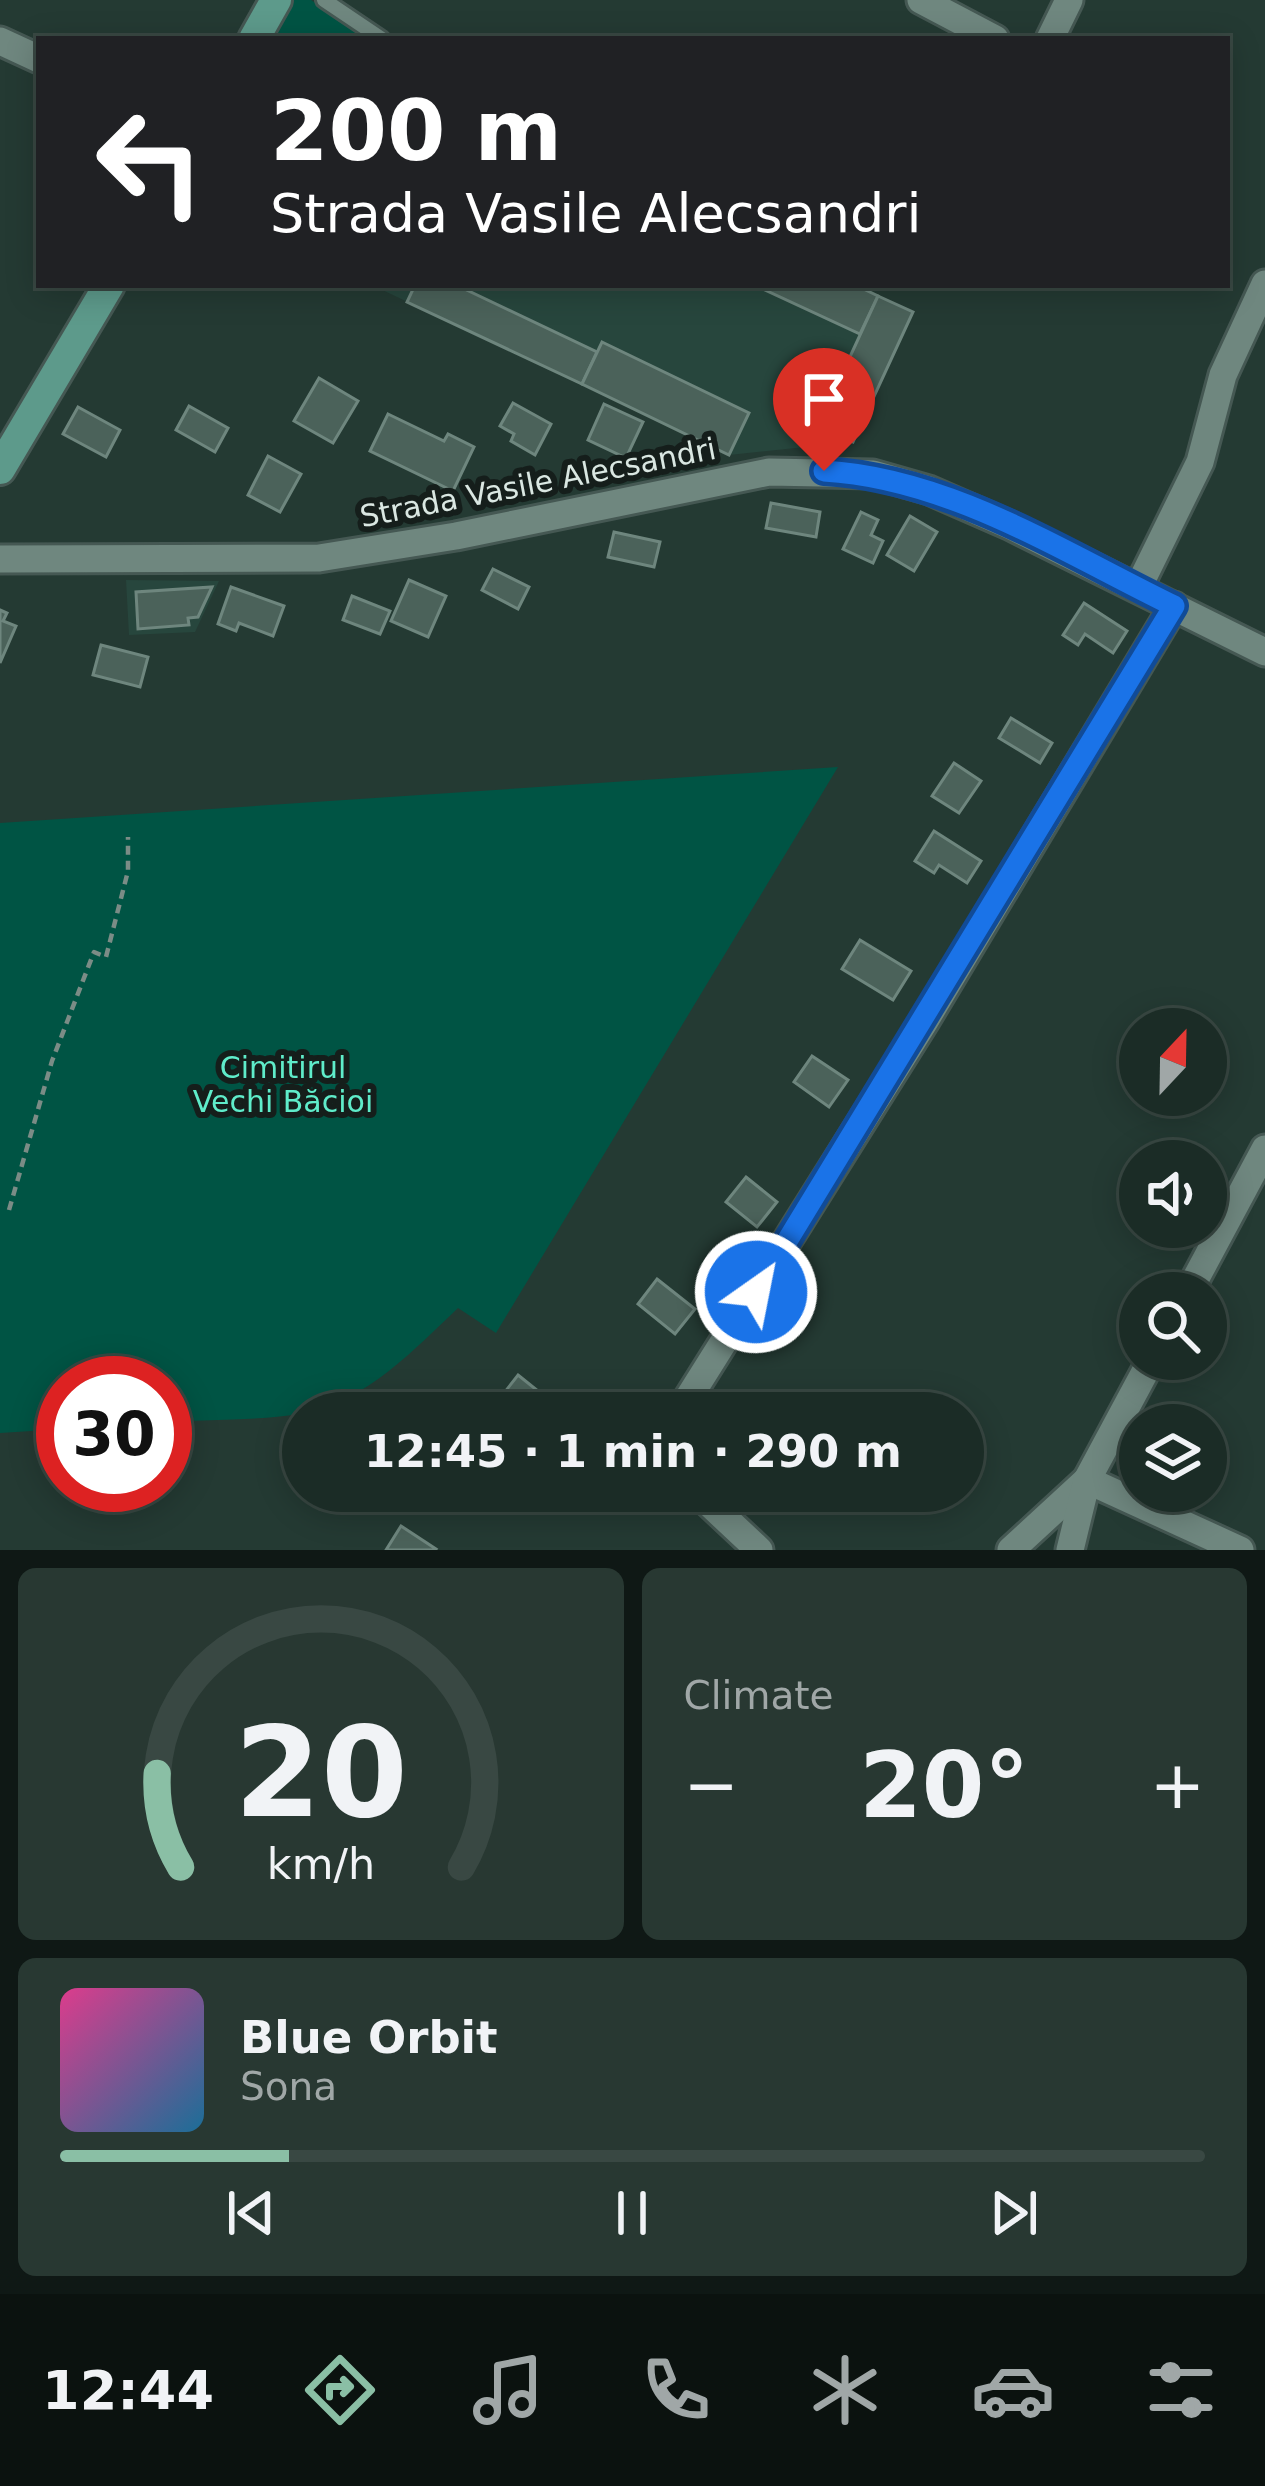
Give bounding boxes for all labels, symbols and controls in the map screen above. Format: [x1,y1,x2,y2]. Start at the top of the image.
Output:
text: 200 m [270,82,562,180]
icon: left [72,84,228,240]
text: Strada Vasile Alecsandri [270,182,921,245]
pin [773,348,875,471]
icon: arrive [791,366,857,432]
street label: Strada Vasile Alecsandri [357,431,719,534]
north arrow [1119,1008,1227,1116]
map controls [1119,1008,1227,1512]
park label: Cimitirul Vechi Băcioi [193,1050,373,1119]
button: sound [1119,1140,1227,1248]
position arrow [693,1229,819,1355]
button: search [1119,1272,1227,1380]
speed limit sign: 30 [36,1356,192,1512]
button: layers [1119,1404,1227,1512]
text: 12:45 · 1 min · 290 m [364,1425,902,1478]
text: Climate [684,1673,834,1718]
text: 20 [234,1700,408,1845]
text: 20° [859,1733,1029,1838]
text: − [684,1747,739,1824]
text: + [1150,1747,1205,1824]
text: km/h [267,1839,375,1889]
text: Blue Orbit [240,2011,498,2064]
text: Sona [240,2064,337,2109]
icon: previous [218,2180,284,2246]
icon: pause [599,2180,665,2246]
icon: next [981,2180,1047,2246]
icon: directions [298,2348,382,2432]
icon: music [466,2348,550,2432]
icon: phone [634,2348,718,2432]
icon: climate [803,2348,887,2432]
icon: car [971,2348,1055,2432]
icon: filters [1139,2348,1223,2432]
text: 12:44 [42,2359,214,2422]

